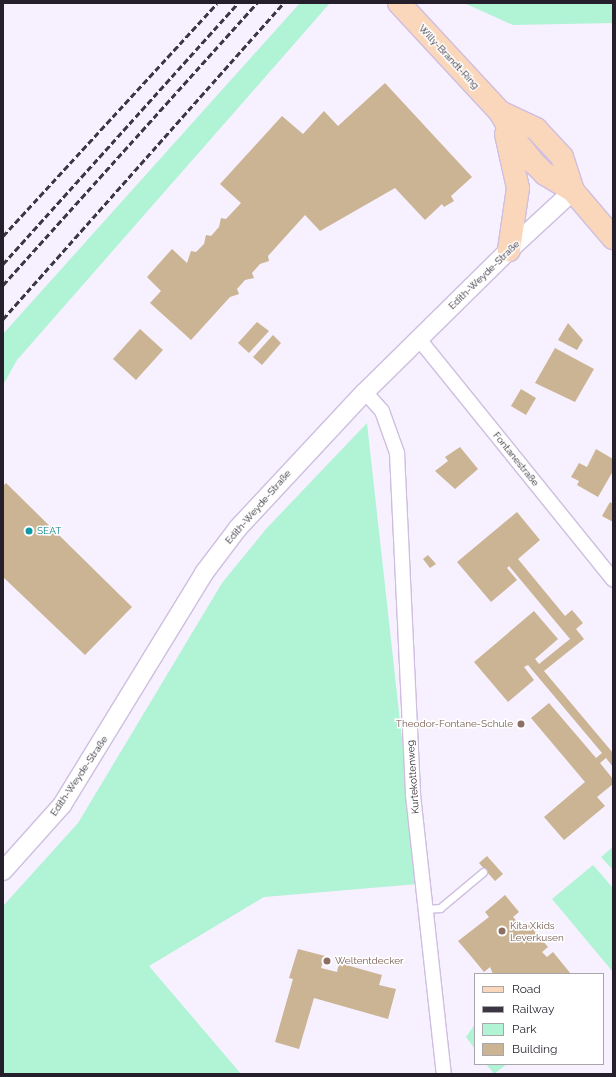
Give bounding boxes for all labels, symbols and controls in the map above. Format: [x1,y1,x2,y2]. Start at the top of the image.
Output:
street label: Willy-Brandt-Ring [416,22,482,92]
street label: Edith-Weyde-Straße [446,238,522,312]
street label: Fontanestraße [490,429,542,489]
street label: Edith-Weyde-Straße [223,468,293,546]
place label: SEAT [37,525,61,537]
marker: SEAT [24,526,34,536]
place label: Theodor-Fontane-Schule [396,718,513,730]
marker: Theodor-Fontane-Schule [516,719,526,729]
street label: Edith-Weyde-Straße [48,734,110,818]
street label: Kurtekottenweg [404,740,422,814]
place label: Kita Xkids Leverkusen [510,919,564,942]
marker: Kita Xkids Leverkusen [497,926,507,936]
place label: Weltentdecker [335,955,404,967]
marker: Weltentdecker [322,956,332,966]
legend [474,973,604,1065]
text: Road [512,982,541,996]
text: Railway [512,1002,554,1016]
text: Park [512,1022,537,1036]
text: Building [512,1042,558,1056]

